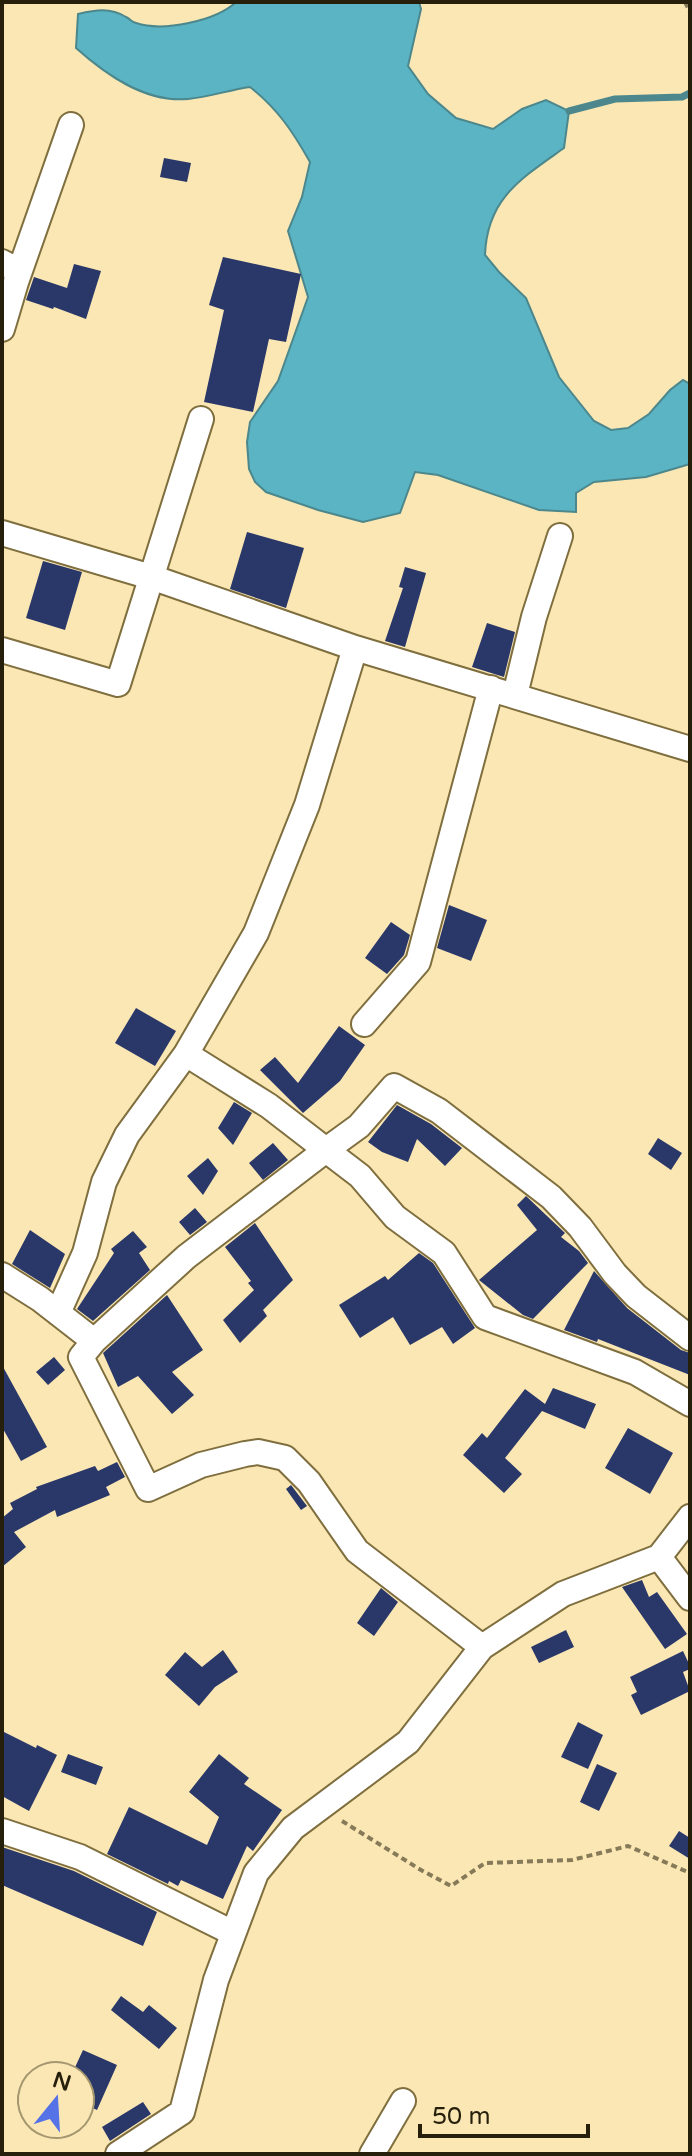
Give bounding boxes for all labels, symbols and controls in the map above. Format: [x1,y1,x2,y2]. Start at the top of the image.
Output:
north arrow [16,2060,96,2140]
text: N [49,2067,74,2097]
scale bar [420,2088,588,2138]
text: 50 m [432,2102,490,2131]

